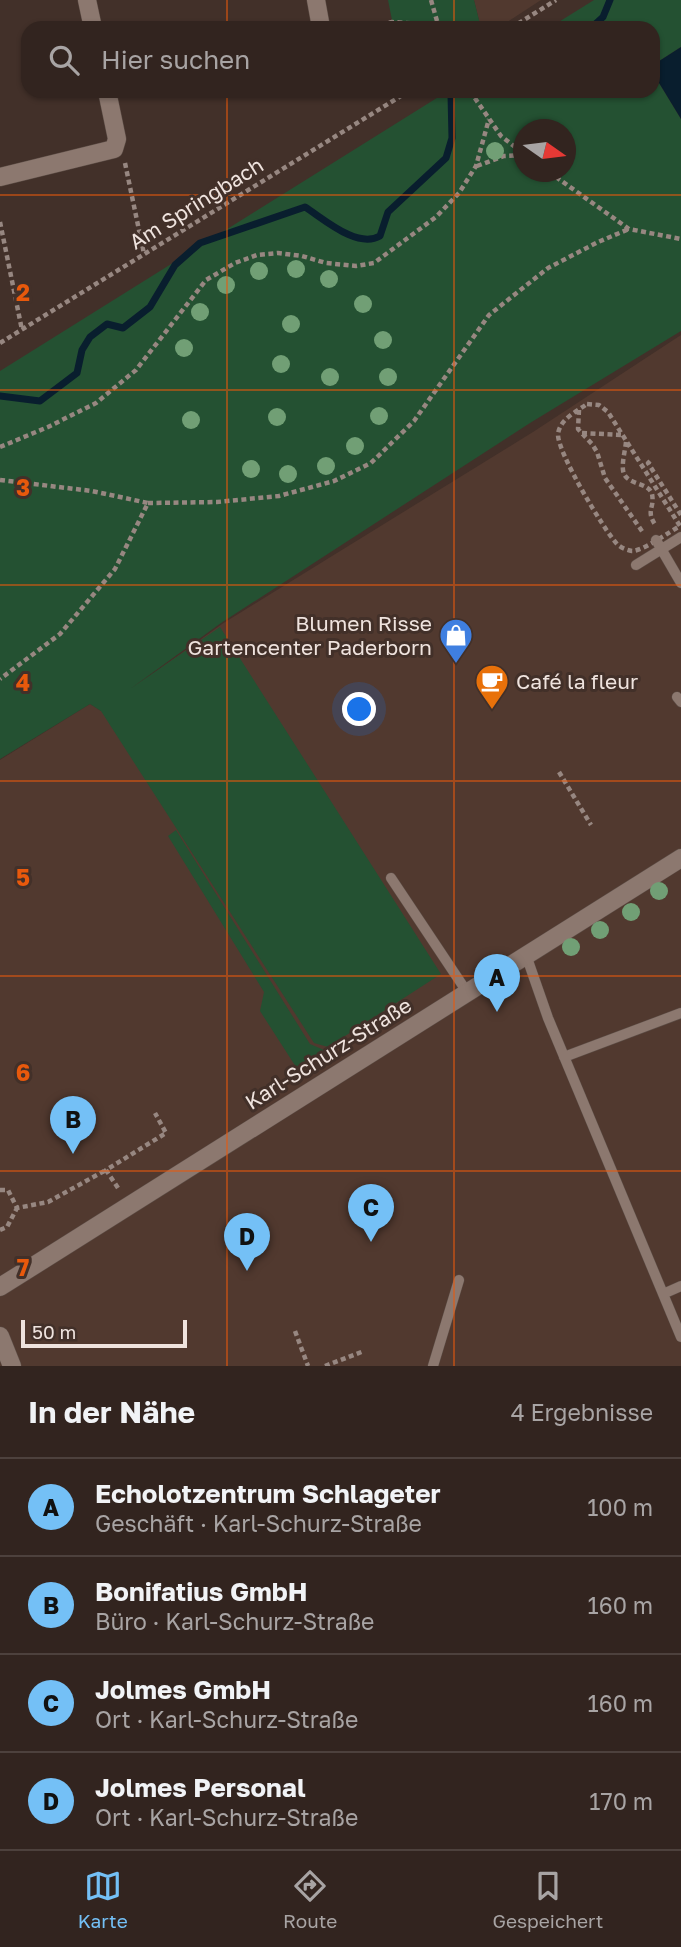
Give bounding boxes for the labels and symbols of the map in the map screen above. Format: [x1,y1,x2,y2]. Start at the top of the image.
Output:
north arrow [513,119,576,182]
street label: Am Springbach [124,151,268,255]
text: 2 [16,278,30,306]
text: 3 [16,473,30,501]
place label: Blumen Risse Gartencenter Paderborn [188,610,432,660]
shop icon: Blumen Risse Gartencenter Paderborn [437,616,475,665]
cafe icon: Café la fleur [473,662,511,711]
text: 4 [16,668,30,696]
place label: Café la fleur [516,668,638,694]
your location [342,692,376,726]
text: 5 [16,863,30,891]
pin: A [474,954,520,1012]
street label: Karl-Schurz-Straße [240,991,416,1115]
text: 6 [16,1058,30,1086]
pin: B [50,1096,96,1154]
pin: C [348,1184,394,1242]
pin: D [224,1213,270,1271]
text: 7 [17,1253,29,1281]
scale bar [21,1317,187,1349]

